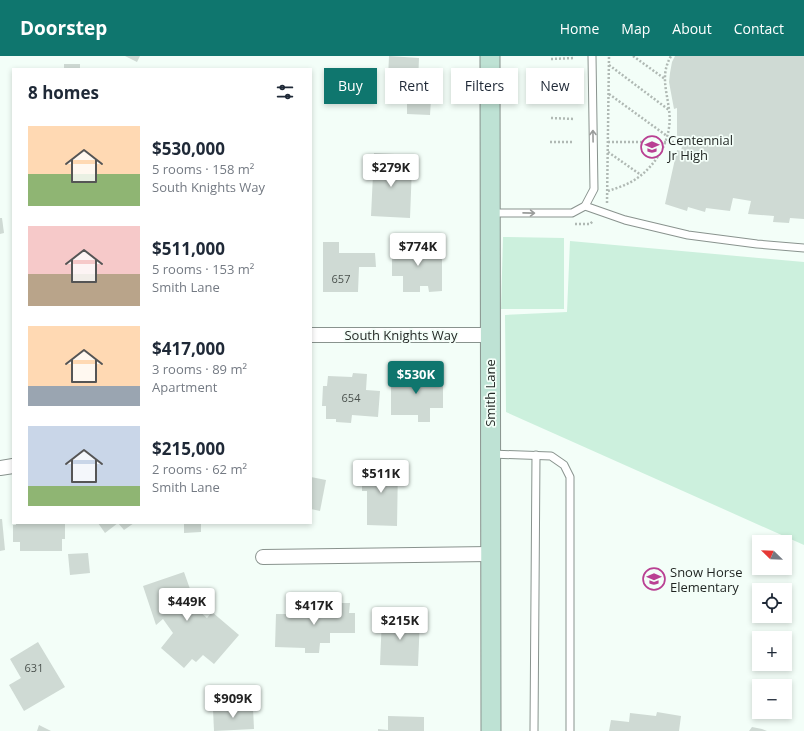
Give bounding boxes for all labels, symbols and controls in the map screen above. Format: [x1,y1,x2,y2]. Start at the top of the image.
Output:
text: Doorstep [20,15,107,41]
text: Home [560,19,599,38]
text: Map [621,19,650,38]
text: About [672,19,712,38]
text: Contact [734,19,784,38]
chip: Buy [324,68,377,104]
chip: Rent [385,68,443,104]
chip: Filters [451,68,518,104]
chip: New [526,68,584,104]
text: 8 homes [28,81,99,104]
icon: filters [274,81,296,103]
one-way arrow [589,130,597,143]
place label: Centennial Jr High [666,131,733,164]
school or university icon: Centennial Jr High [639,134,665,160]
text: $530,000 [152,137,225,160]
icon: home [60,142,108,190]
pin: $279K [363,154,419,188]
text: $279K [372,158,410,176]
text: 5 rooms · 158 m² [152,160,254,178]
text: South Knights Way [152,178,265,196]
one-way arrow [522,209,535,217]
pin: $774K [390,233,446,267]
text: $511,000 [152,237,225,260]
text: $774K [399,237,437,255]
icon: home [60,242,108,290]
text: 5 rooms · 153 m² [152,260,254,278]
house number: 657 [332,271,350,286]
text: Smith Lane [152,278,220,296]
street label: South Knights Way [344,326,458,344]
text: $417,000 [152,337,225,360]
icon: home [60,342,108,390]
street label: Smith Lane [481,359,499,427]
text: 3 rooms · 89 m² [152,360,247,378]
pin: $530K [388,361,444,395]
text: $530K [397,365,435,383]
text: Apartment [152,378,217,396]
house number: 654 [342,390,361,405]
text: $215,000 [152,437,225,460]
icon: home [60,442,108,490]
text: 2 rooms · 62 m² [152,460,247,478]
pin: $511K [353,460,409,494]
text: $511K [362,464,400,482]
text: Smith Lane [152,478,220,496]
north arrow [752,535,792,575]
map controls [752,535,792,719]
place label: Snow Horse Elementary [670,563,743,596]
school or university icon: Snow Horse Elementary [641,566,667,592]
button: locate [752,583,792,623]
pin: $449K [159,588,215,622]
text: $449K [168,592,206,610]
pin: $417K [286,592,342,626]
text: $417K [295,596,333,614]
pin: $215K [372,607,428,641]
text: $215K [381,611,419,629]
button: + [752,631,792,671]
house number: 631 [25,660,43,675]
button: − [752,679,792,719]
pin: $909K [205,685,261,719]
text: $909K [214,689,252,707]

